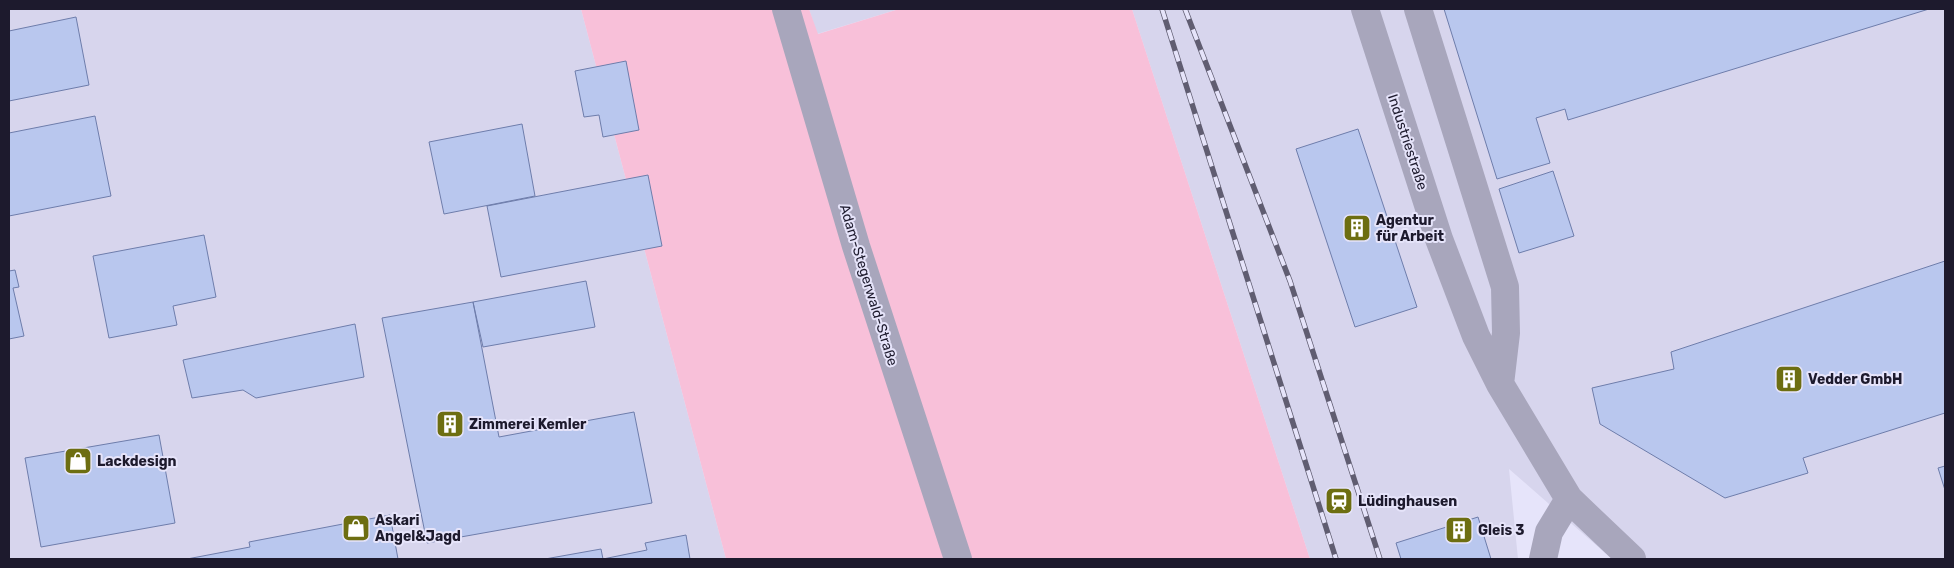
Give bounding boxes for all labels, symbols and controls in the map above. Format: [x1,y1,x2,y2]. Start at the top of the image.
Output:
street label: Industriestraße [1384,92,1431,192]
street label: Adam-Stegerwald-Straße [836,202,901,368]
place label: Agentur für Arbeit [1376,212,1444,245]
building icon: Agentur für Arbeit [1342,213,1372,243]
building icon: Vedder GmbH [1774,364,1804,394]
place label: Vedder GmbH [1808,371,1902,388]
building icon: Zimmerei Kemler [435,409,465,439]
place label: Zimmerei Kemler [469,416,587,433]
shop icon: Lackdesign [63,446,93,476]
place label: Lackdesign [97,453,177,470]
station icon: Lüdinghausen [1324,486,1354,516]
place label: Lüdinghausen [1358,493,1457,510]
place label: Askari Angel&Jagd [375,512,461,545]
shop icon: Askari Angel&Jagd [341,513,371,543]
building icon: Gleis 3 [1444,515,1474,545]
place label: Gleis 3 [1478,522,1524,539]

